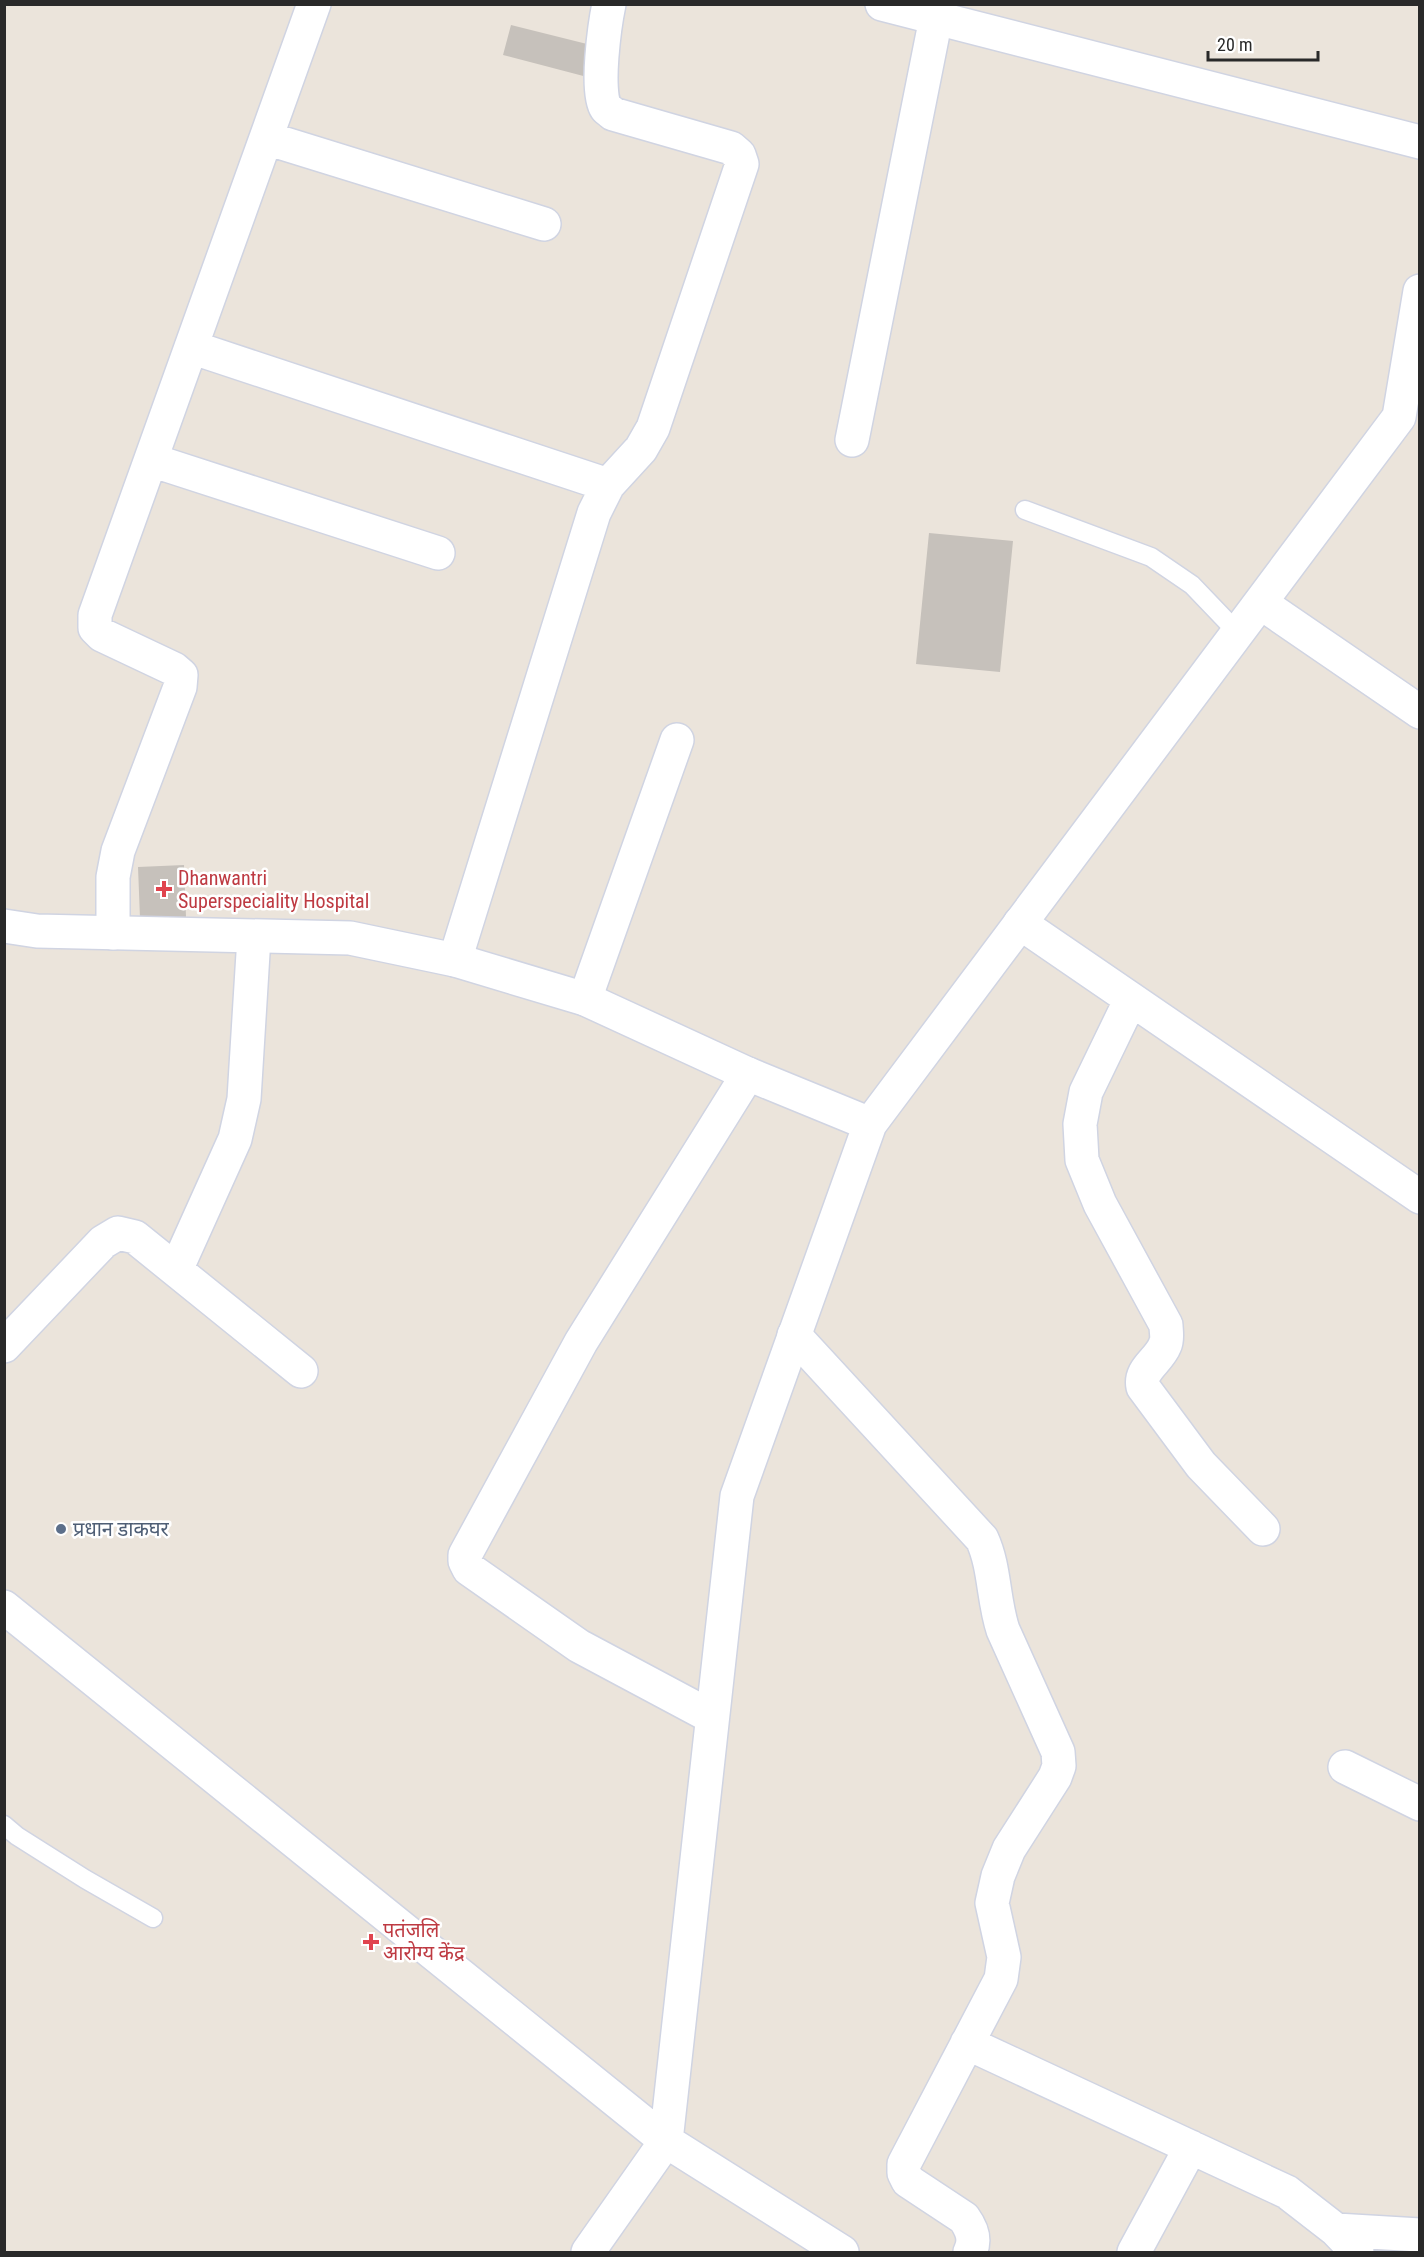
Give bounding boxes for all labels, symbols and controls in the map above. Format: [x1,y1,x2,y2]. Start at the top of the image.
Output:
scale bar [1208,24,1318,62]
text: 20 m [1217,34,1252,55]
place label: Dhanwantri Superspeciality Hospital [178,866,369,913]
marker: Dhanwantri Superspeciality Hospital [155,880,173,898]
place label: प्रधान डाकघर [73,1517,170,1541]
marker: प्रधान डाकघर [54,1522,68,1536]
place label: पतंजलि आरोग्य केंद्र [383,1918,465,1965]
marker: पतंजलि आरोग्य केंद्र [364,1935,378,1949]

